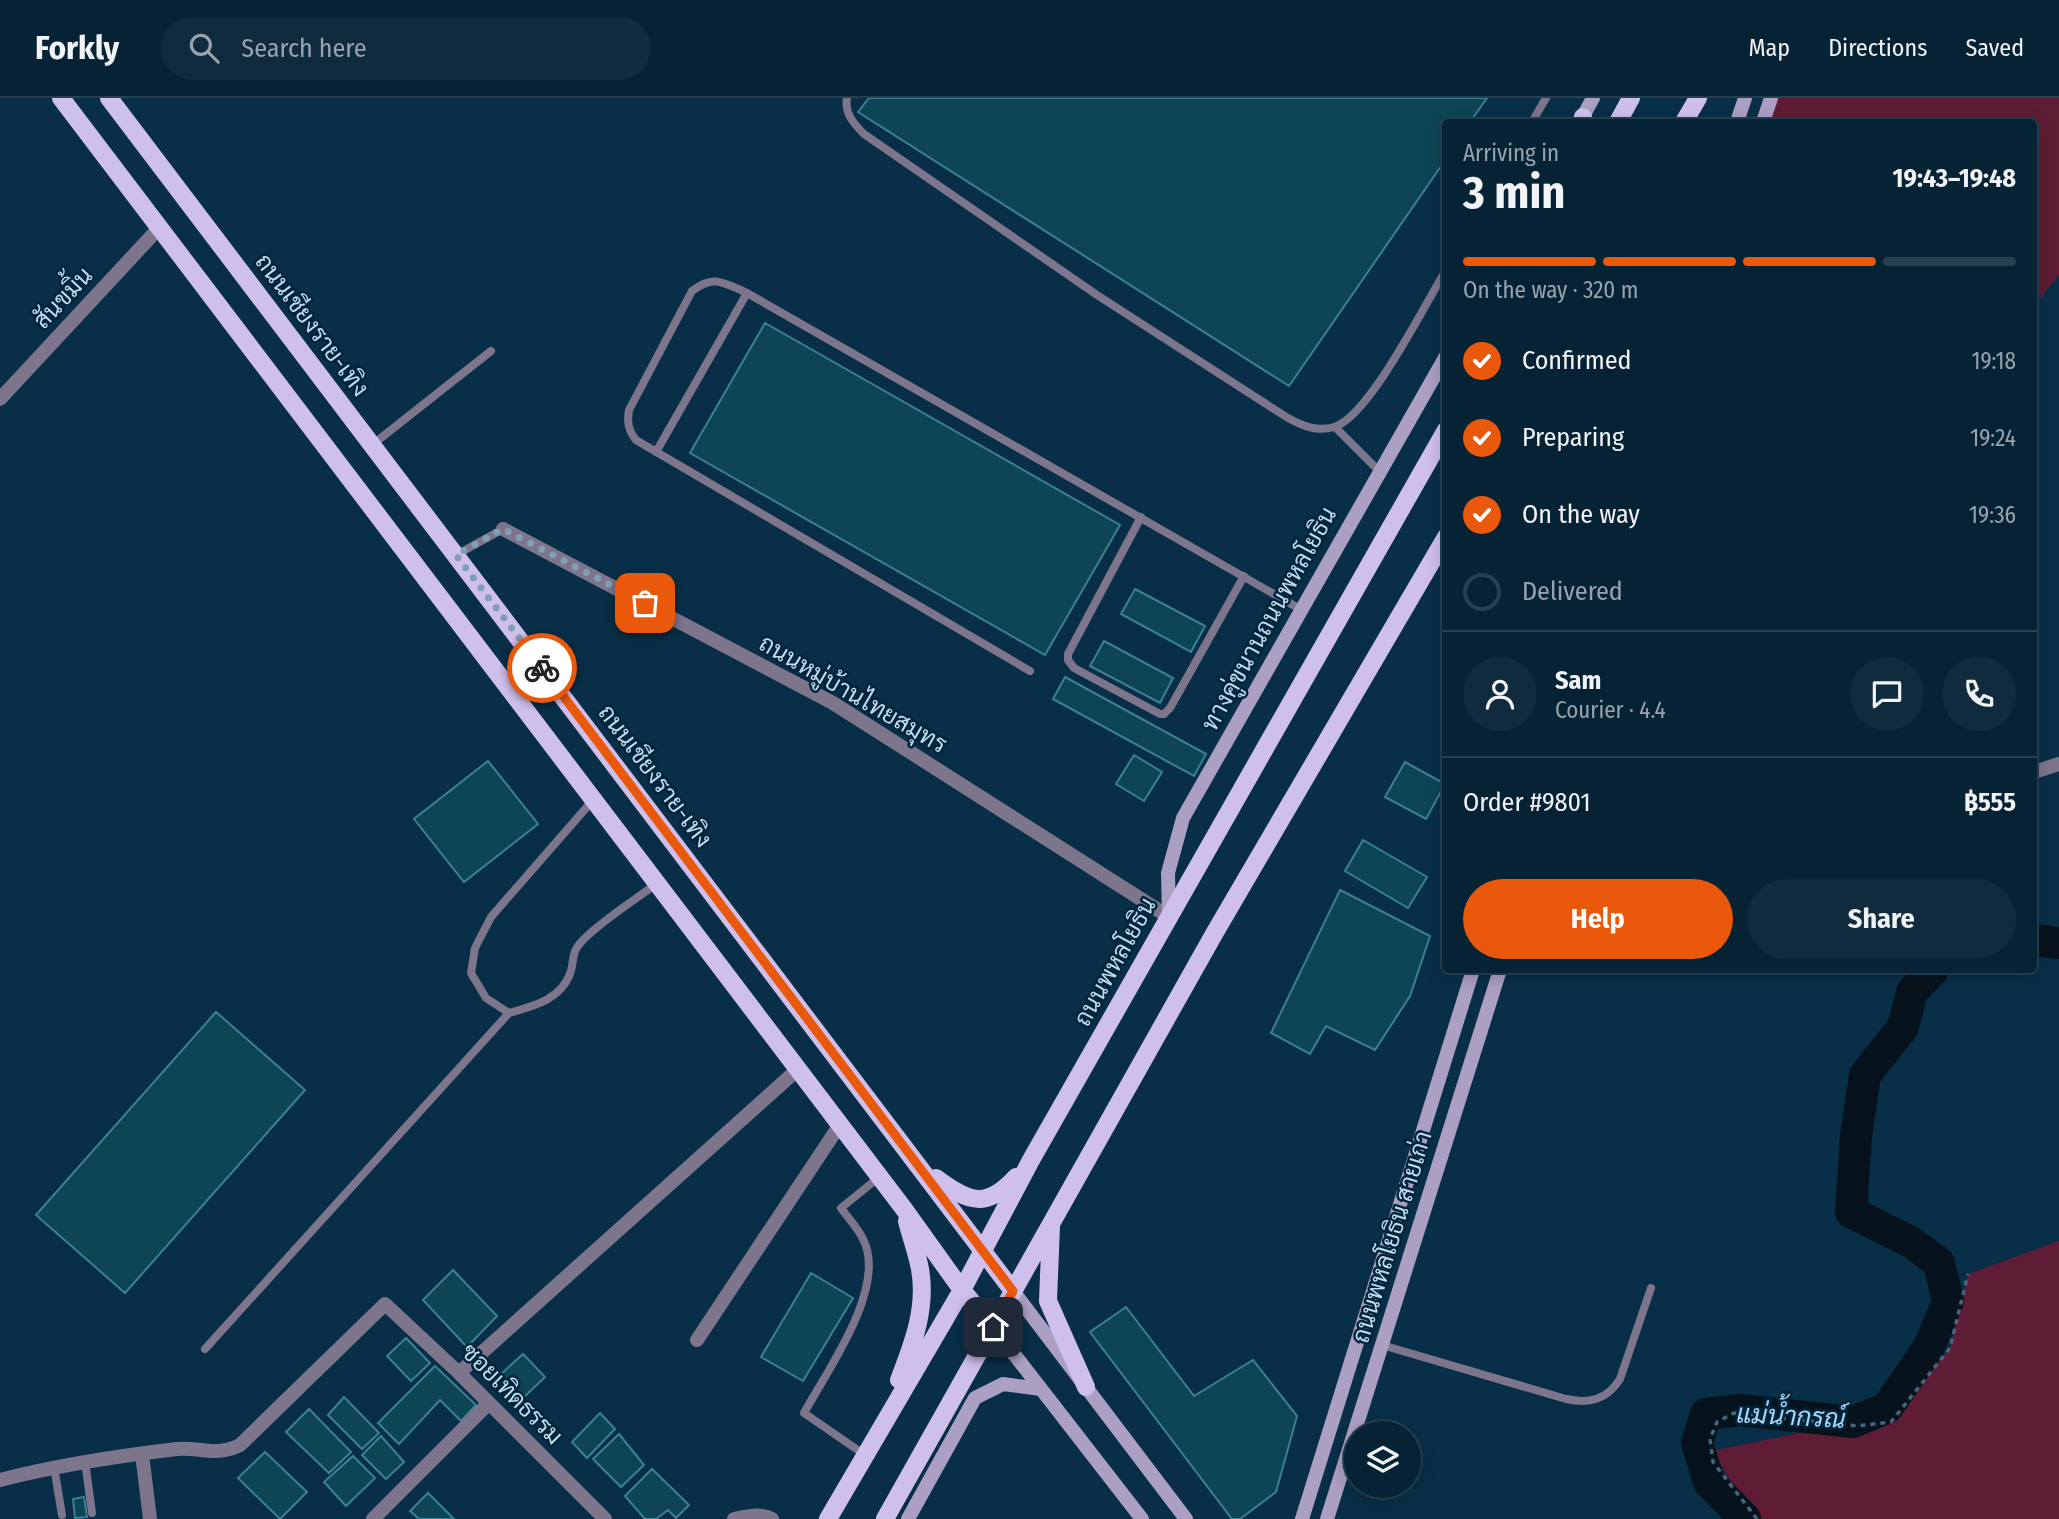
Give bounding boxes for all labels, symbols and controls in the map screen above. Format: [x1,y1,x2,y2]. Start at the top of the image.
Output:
search box [161,17,651,80]
text: Forkly [35,28,119,68]
icon: search [185,29,223,67]
text: Search here [241,33,367,64]
text: Map [1749,34,1790,62]
text: Directions [1828,34,1927,62]
text: Saved [1965,34,2024,62]
text: Arriving in [1463,139,1559,167]
text: 19:43–19:48 [1892,163,2016,194]
text: 3 min [1463,165,1565,220]
street label: ถนนเชียงราย-เทิง [249,248,375,402]
street label: สันขมิ้น [23,257,98,334]
text: On the way · 320 m [1463,276,1638,304]
icon: check [1463,342,1501,380]
text: Confirmed [1522,345,1632,376]
text: 19:18 [1971,347,2016,375]
icon: check [1463,419,1501,457]
text: Preparing [1522,422,1624,453]
text: 19:24 [1970,424,2016,452]
icon: check [1463,496,1501,534]
text: On the way [1522,499,1640,530]
street label: ทางคู่ขนานถนนพหลโยธิน [1194,501,1345,737]
text: 19:36 [1969,501,2016,529]
pin [615,573,675,633]
text: Delivered [1522,576,1623,607]
icon: bag [626,584,664,622]
street label: ถนนหมู่บ้านไทยสมุทร [753,627,953,762]
courier [507,633,577,703]
icon: bike [523,649,561,687]
button: person [1463,657,1537,731]
button: chat [1850,657,1924,731]
button: phone [1942,657,2016,731]
text: Sam [1555,665,1601,696]
text: Courier · 4.4 [1555,696,1666,724]
street label: ถนนเชียงราย-เทิง [592,699,718,853]
text: Order #9801 [1463,787,1591,818]
text: ฿555 [1964,787,2016,818]
button: Help [1463,879,1733,959]
button: Share [1747,879,2016,959]
street label: ถนนพหลโยธิน [1067,892,1162,1031]
street label: ถนนพหลโยธิน สายเก่า [1345,1127,1438,1346]
pin [963,1297,1023,1357]
icon: home [974,1308,1012,1346]
street label: ซอยเทิดธรรม [456,1338,568,1450]
water label: แม่น้ำกรณ์ [1736,1392,1851,1435]
map controls [1344,1421,1421,1498]
button: layers [1344,1421,1421,1498]

